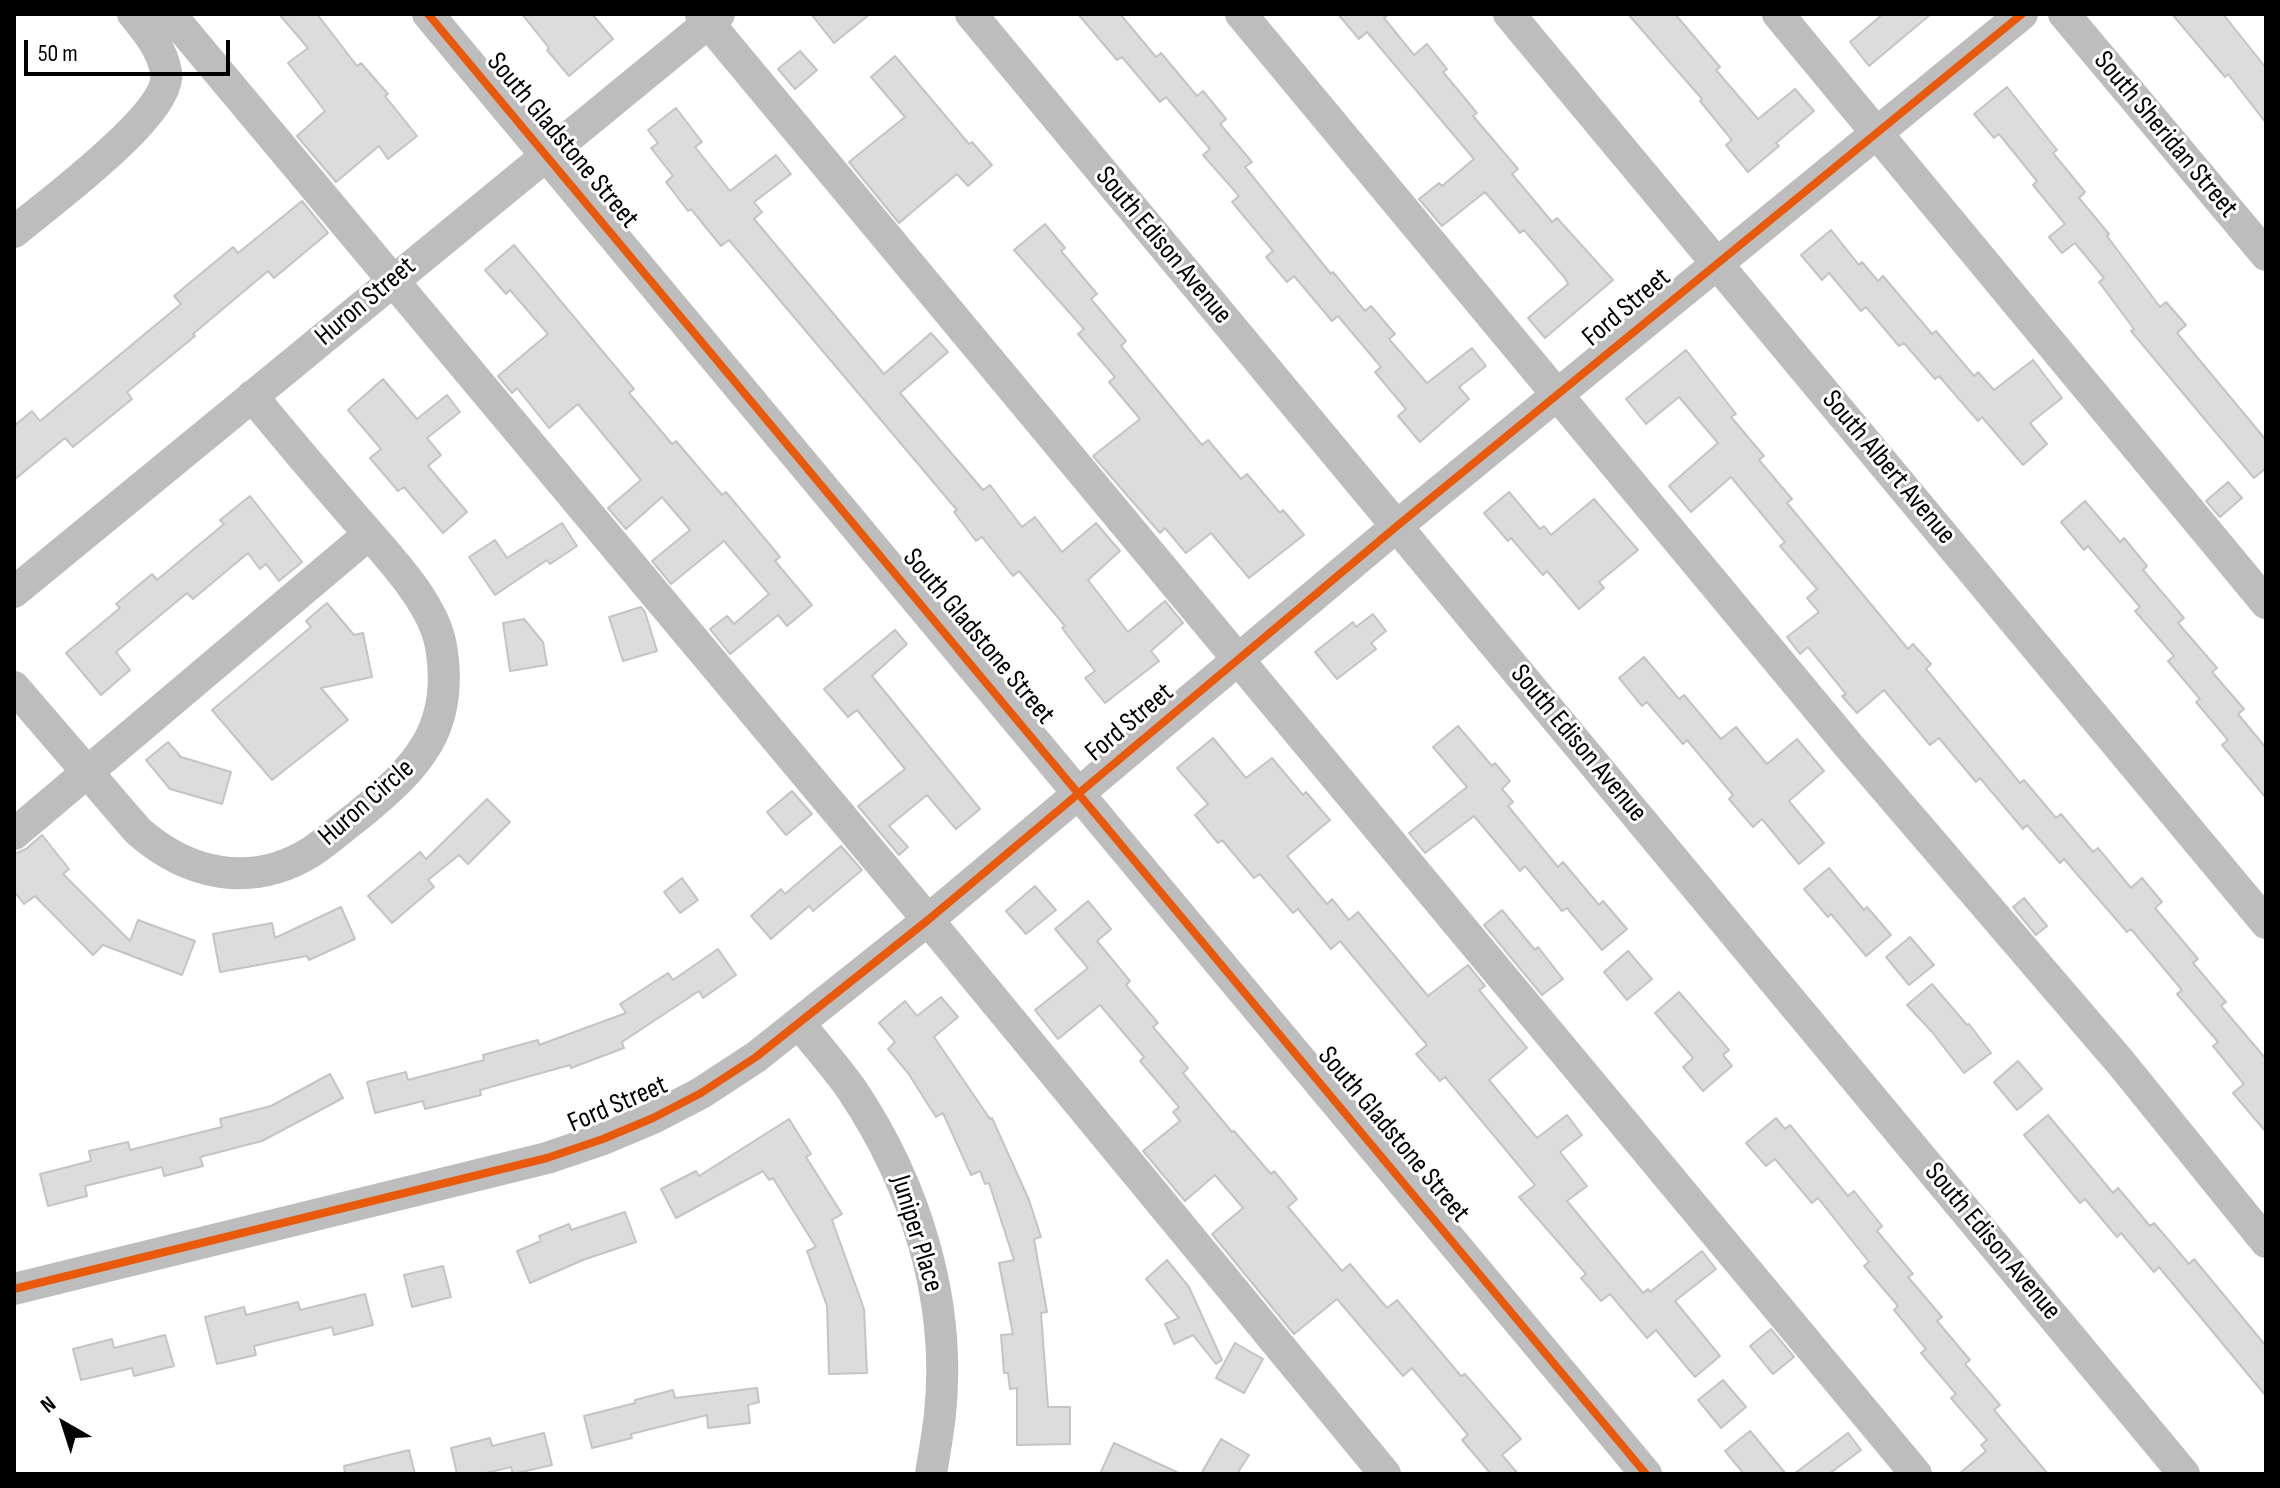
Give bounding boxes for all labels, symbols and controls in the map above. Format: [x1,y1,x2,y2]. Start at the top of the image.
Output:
scale bar [28,24,234,74]
text: 50 m [38,39,78,68]
street label: South Sheridan Street [2086,45,2244,225]
street label: South Gladstone Street [479,46,645,236]
street label: South Edison Avenue [1087,160,1239,332]
street label: Huron Street [309,250,423,354]
street label: Ford Street [1576,262,1678,354]
street label: South Albert Avenue [1814,384,1962,552]
street label: South Gladstone Street [895,542,1061,732]
street label: South Edison Avenue [1502,658,1654,830]
street label: Ford Street [1079,677,1181,769]
street label: Huron Circle [312,752,422,854]
street label: South Gladstone Street [1310,1040,1476,1230]
street label: Ford Street [563,1069,673,1141]
street label: South Edison Avenue [1916,1156,2068,1328]
street label: Juniper Place [882,1172,950,1296]
north arrow [24,1384,104,1464]
text: N [36,1391,62,1419]

